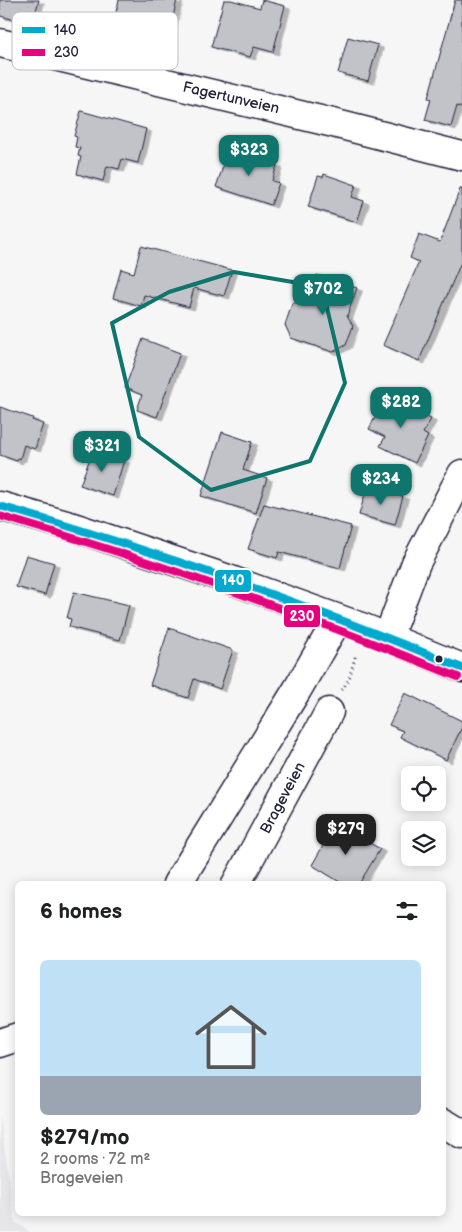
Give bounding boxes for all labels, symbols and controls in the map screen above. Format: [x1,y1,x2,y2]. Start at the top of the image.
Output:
legend [12,12,178,70]
text: 140 [54,22,76,39]
text: 230 [54,44,79,61]
street label: Fagertunveien [181,78,281,118]
pin: $323 [219,134,279,177]
text: $323 [230,141,268,160]
pin: $702 [293,274,353,316]
text: $702 [304,280,342,299]
pin: $282 [371,386,431,429]
text: $282 [381,393,421,412]
pin: $321 [72,430,132,473]
text: $321 [84,437,120,456]
pin: $234 [351,464,411,506]
text: $234 [362,470,400,489]
line badge: 140 [214,569,252,593]
text: 140 [222,572,245,589]
line badge: 230 [283,604,321,628]
text: 230 [290,608,315,625]
unlabelled marker [434,654,444,664]
street label: Brageveien [256,759,310,837]
map controls [401,766,446,866]
button: locate [401,766,446,811]
pin: $279 [316,814,376,856]
text: $279 [327,820,365,839]
button: layers [401,821,446,866]
icon: filters [393,897,421,925]
text: 6 homes [40,899,122,924]
icon: home [186,992,276,1082]
text: $279/mo [40,1125,129,1150]
text: 2 rooms · 72 m² [40,1150,150,1169]
text: Brageveien [40,1169,123,1188]

